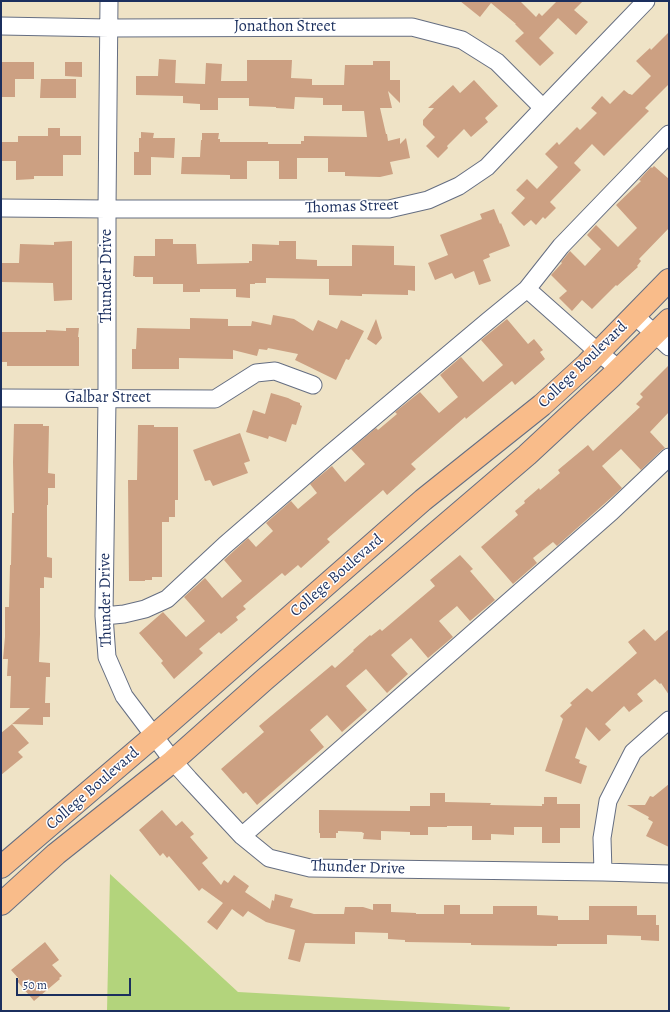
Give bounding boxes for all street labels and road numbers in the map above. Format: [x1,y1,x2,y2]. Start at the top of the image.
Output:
street label: Jonathon Street [234,17,336,37]
street label: Thomas Street [305,196,399,218]
street label: Thunder Drive [97,229,117,323]
street label: College Boulevard [534,318,632,412]
street label: Galbar Street [65,388,151,408]
street label: College Boulevard [287,530,387,622]
street label: Thunder Drive [96,553,116,647]
street label: College Boulevard [43,743,143,835]
street label: Thunder Drive [311,857,405,879]

